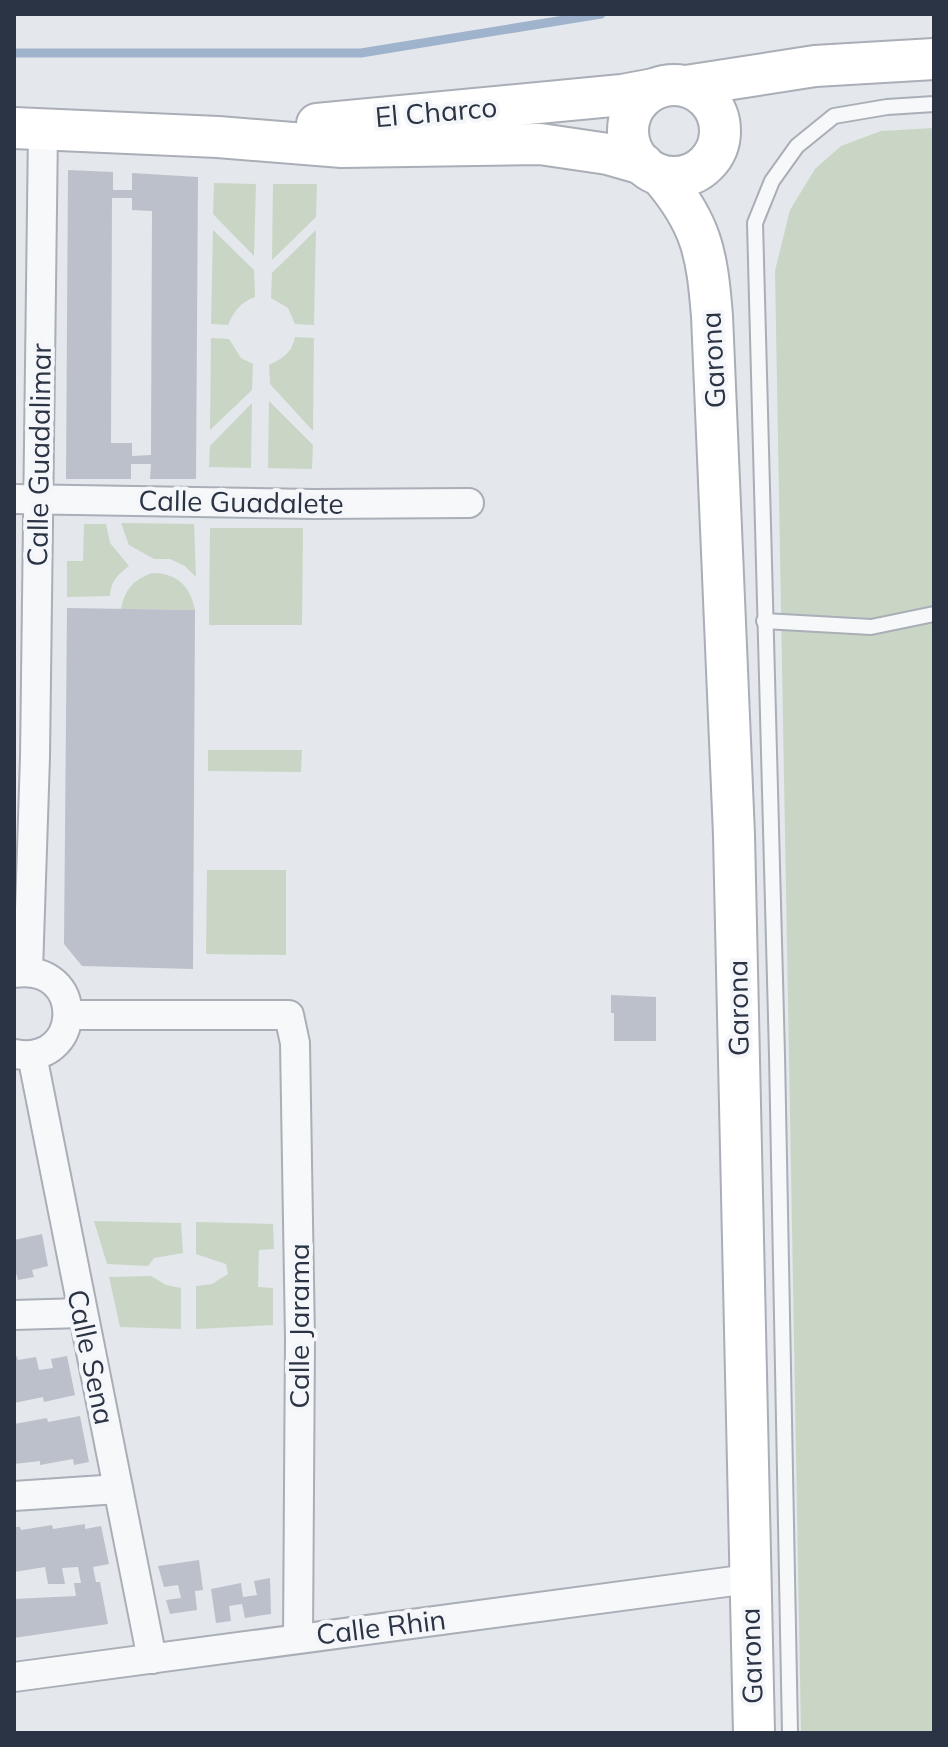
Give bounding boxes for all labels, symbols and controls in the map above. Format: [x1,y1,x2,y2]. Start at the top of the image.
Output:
street label: El Charco [373,89,498,134]
street label: Garona [693,311,733,409]
street label: Calle Guadalimar [19,342,58,567]
street label: Calle Guadalete [138,482,344,521]
street label: Garona [719,959,756,1057]
street label: Calle Jarama [281,1243,316,1409]
street label: Calle Sena [60,1286,123,1428]
street label: Calle Rhin [314,1601,448,1652]
street label: Garona [731,1607,770,1705]

